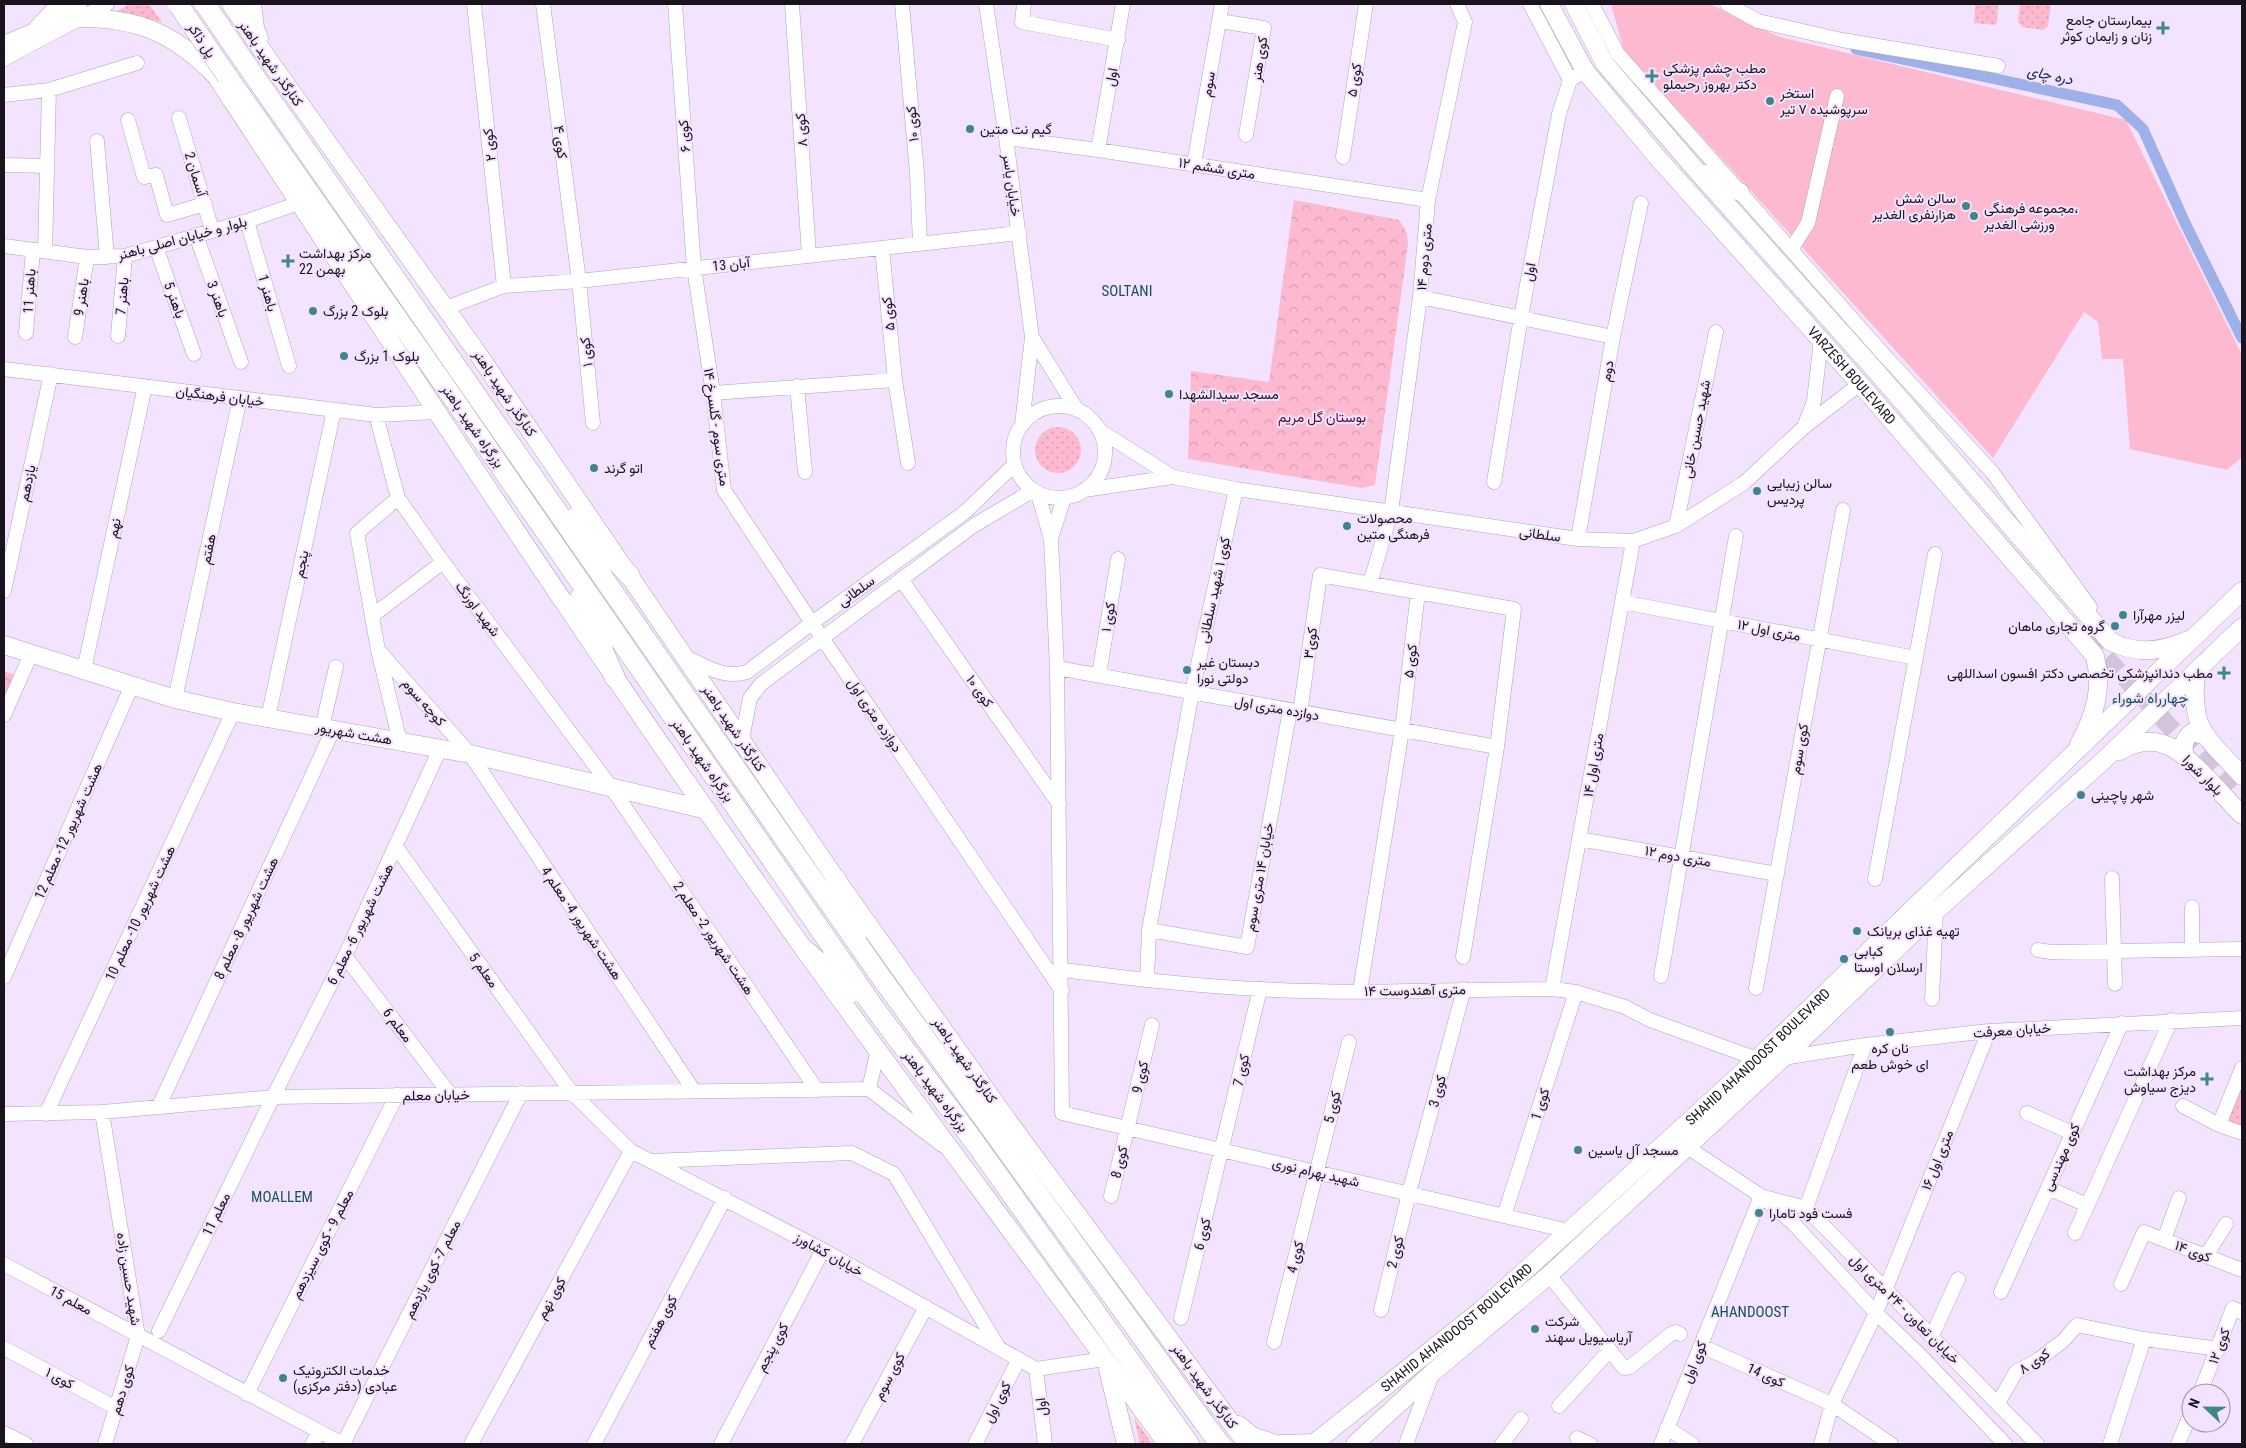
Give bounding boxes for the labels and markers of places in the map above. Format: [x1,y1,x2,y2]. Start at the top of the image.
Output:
place label: بیمارستان جامع زنان و زایمان کوثر [2059,12,2152,45]
marker: بیمارستان جامع زنان و زایمان کوثر [2156,21,2170,35]
place label: مطب چشم پزشکی دکتر بهروز رحیملو [1663,60,1766,93]
marker: مطب چشم پزشکی دکتر بهروز رحیملو [1645,69,1659,83]
place label: استخر سرپوشیده ۷ تیر [1779,85,1868,119]
marker: استخر سرپوشیده ۷ تیر [1764,95,1776,107]
place label: گیم نت متین [980,121,1052,138]
marker: گیم نت متین [964,123,976,135]
place label: سالن شش هزارنفری الغدیر [1871,190,1956,223]
marker: سالن شش هزارنفری الغدیر [1960,200,1972,212]
place label: مجموعه فرهنگی، ورزشی الغدیر [1983,200,2078,233]
marker: مجموعه فرهنگی، ورزشی الغدیر [1968,210,1980,222]
place label: مرکز بهداشت 22 بهمن [299,245,371,278]
marker: مرکز بهداشت 22 بهمن [281,254,295,268]
place label: بلوک 2 بزرگ [323,303,389,320]
marker: بلوک 2 بزرگ [307,305,319,317]
place label: بلوک 1 بزرگ [354,348,420,365]
marker: بلوک 1 بزرگ [338,350,350,362]
place label: مسجد سیدالشهدا [1179,386,1279,403]
marker: مسجد سیدالشهدا [1163,388,1175,400]
place label: اتو گرند [604,460,643,477]
marker: اتو گرند [588,462,600,474]
place label: سالن زیبایی پردیس [1767,475,1832,509]
marker: سالن زیبایی پردیس [1751,485,1763,497]
place label: محصولات فرهنگی متین [1357,510,1430,543]
marker: محصولات فرهنگی متین [1341,520,1353,532]
place label: لیزر مهرآرا [2133,607,2185,624]
marker: لیزر مهرآرا [2117,609,2129,621]
place label: گروه تجاری ماهان [2008,618,2105,635]
marker: گروه تجاری ماهان [2109,620,2121,632]
place label: دبستان غیر دولتی نورا [1196,654,1260,687]
marker: دبستان غیر دولتی نورا [1181,664,1193,676]
place label: مطب دندانپزشکی تخصصی دکتر افسون اسداللهی [1947,665,2213,683]
marker: مطب دندانپزشکی تخصصی دکتر افسون اسداللهی [2217,666,2231,680]
place label: شهر پاچینی [2091,787,2154,805]
marker: شهر پاچینی [2075,789,2087,801]
place label: تهیه غذای بریانک [1867,923,1960,940]
marker: تهیه غذای بریانک [1851,925,1863,937]
place label: کبابی ارسلان اوستا [1854,943,1923,976]
marker: کبابی ارسلان اوستا [1838,953,1850,965]
marker: نان کره ای خوش طعم [1884,1026,1896,1038]
place label: نان کره ای خوش طعم [1851,1040,1929,1073]
place label: مرکز بهداشت دیزج سیاوش [2124,1063,2196,1098]
marker: مرکز بهداشت دیزج سیاوش [2200,1072,2214,1086]
place label: مسجد آل یاسین [1588,1142,1679,1160]
marker: مسجد آل یاسین [1572,1144,1584,1156]
place label: فست فود تامارا [1769,1205,1853,1222]
marker: فست فود تامارا [1753,1207,1765,1219]
place label: شرکت آریاسیویل سهند [1545,1313,1634,1346]
marker: شرکت آریاسیویل سهند [1529,1323,1541,1335]
place label: خدمات الکترونیک عبادی (دفتر مرکزی) [293,1362,397,1395]
marker: خدمات الکترونیک عبادی (دفتر مرکزی) [277,1372,289,1384]

